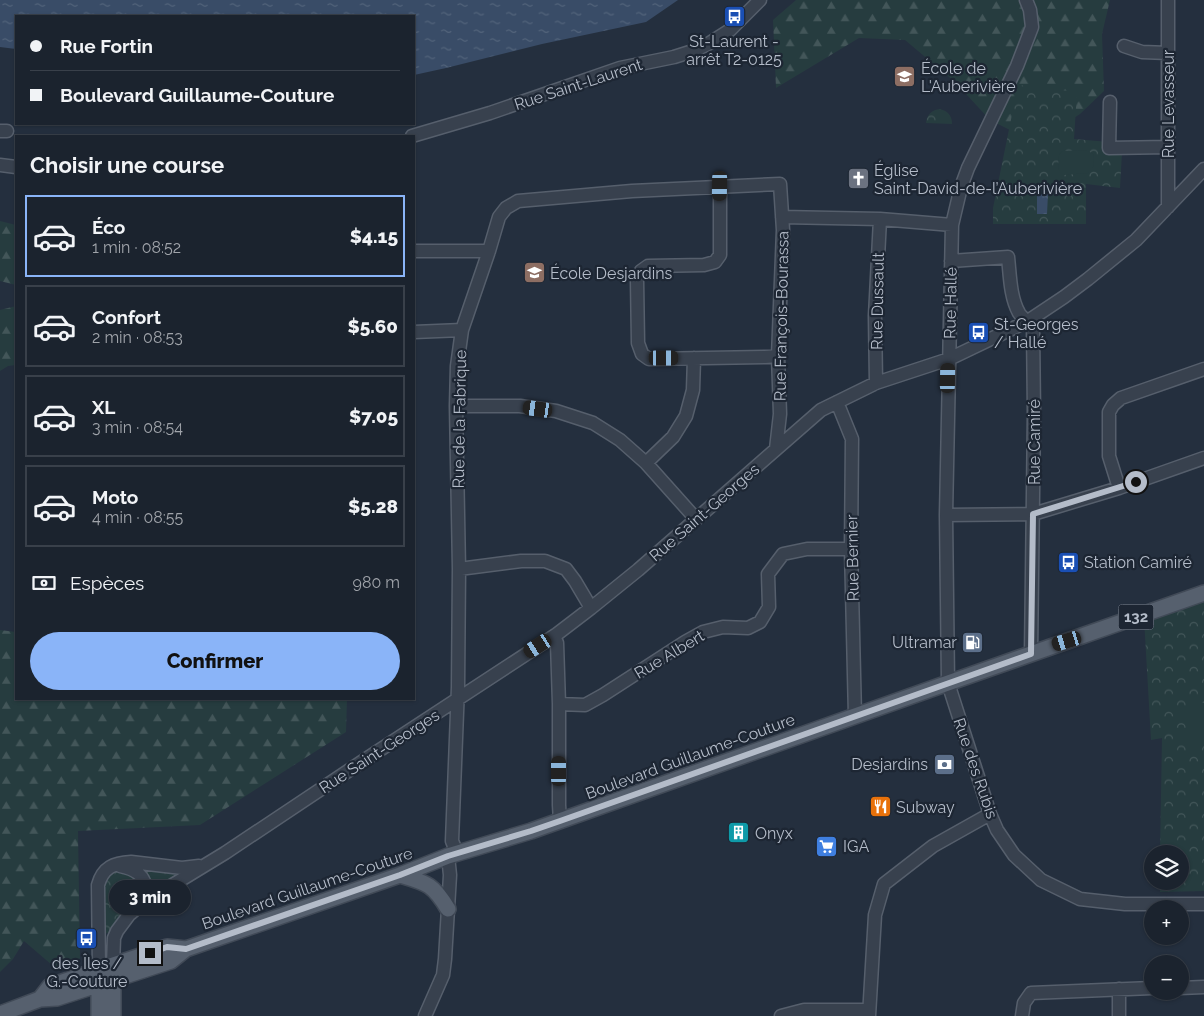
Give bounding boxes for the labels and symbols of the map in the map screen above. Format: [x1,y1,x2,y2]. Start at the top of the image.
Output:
bus stop icon: St-Laurent - arrêt T2-0125 [722,5,746,29]
place label: St-Laurent - arrêt T2-0125 [686,32,782,69]
street label: Rue Levasseur [1159,49,1178,158]
street label: Rue Saint-Laurent [512,55,645,114]
place label: École de L'Auberivière [921,58,1016,96]
school or university icon: École de L'Auberivière [893,65,917,89]
place label: Église Saint-David-de-l’Auberivière [874,160,1082,198]
church icon: Église Saint-David-de-l’Auberivière [846,167,870,191]
car [712,171,727,201]
street label: Rue François-Bourassa [771,231,792,401]
street label: Rue Dussault [867,251,888,350]
school or university icon: École Desjardins [522,261,546,285]
place label: École Desjardins [550,263,673,283]
street label: Rue Hallé [940,267,961,339]
place label: St-Georges / Hallé [994,315,1079,352]
bus stop icon: St-Georges / Hallé [966,321,990,345]
street label: Rue de la Fabrique [449,349,470,489]
car [649,351,679,366]
car [940,363,955,393]
car [522,399,553,419]
street label: Rue Camiré [1025,399,1044,485]
street label: Rue Saint-Georges [646,459,763,565]
route start [1125,471,1147,493]
street label: Rue Bernier [842,514,863,602]
bus stop icon: Station Camiré [1056,550,1080,574]
place label: Station Camiré [1084,553,1192,572]
road number: 132 [1118,604,1154,630]
street label: Rue Albert [631,626,708,683]
car [1050,629,1083,653]
fuel station icon: Ultramar [961,630,985,654]
car [521,632,554,660]
place label: Ultramar [892,633,957,652]
street label: Rue Saint-Georges [316,705,443,797]
street label: Boulevard Guillaume-Couture [583,710,797,803]
street label: Rue des Rubis [949,715,1002,821]
bank icon: Desjardins [932,752,956,776]
place label: Desjardins [851,755,928,774]
car [551,756,566,786]
restaurant icon: Subway [868,795,892,819]
place label: Subway [896,798,955,817]
building icon: Onyx [727,821,751,845]
place label: Onyx [755,824,793,843]
supermarket icon: IGA [815,834,839,858]
place label: IGA [843,837,869,856]
street label: Boulevard Guillaume-Couture [199,843,415,934]
callout: 3 min [109,880,191,916]
bus stop icon: des Îles / G.-Couture [75,927,99,951]
route end [139,942,161,964]
place label: des Îles / G.-Couture [47,953,127,991]

